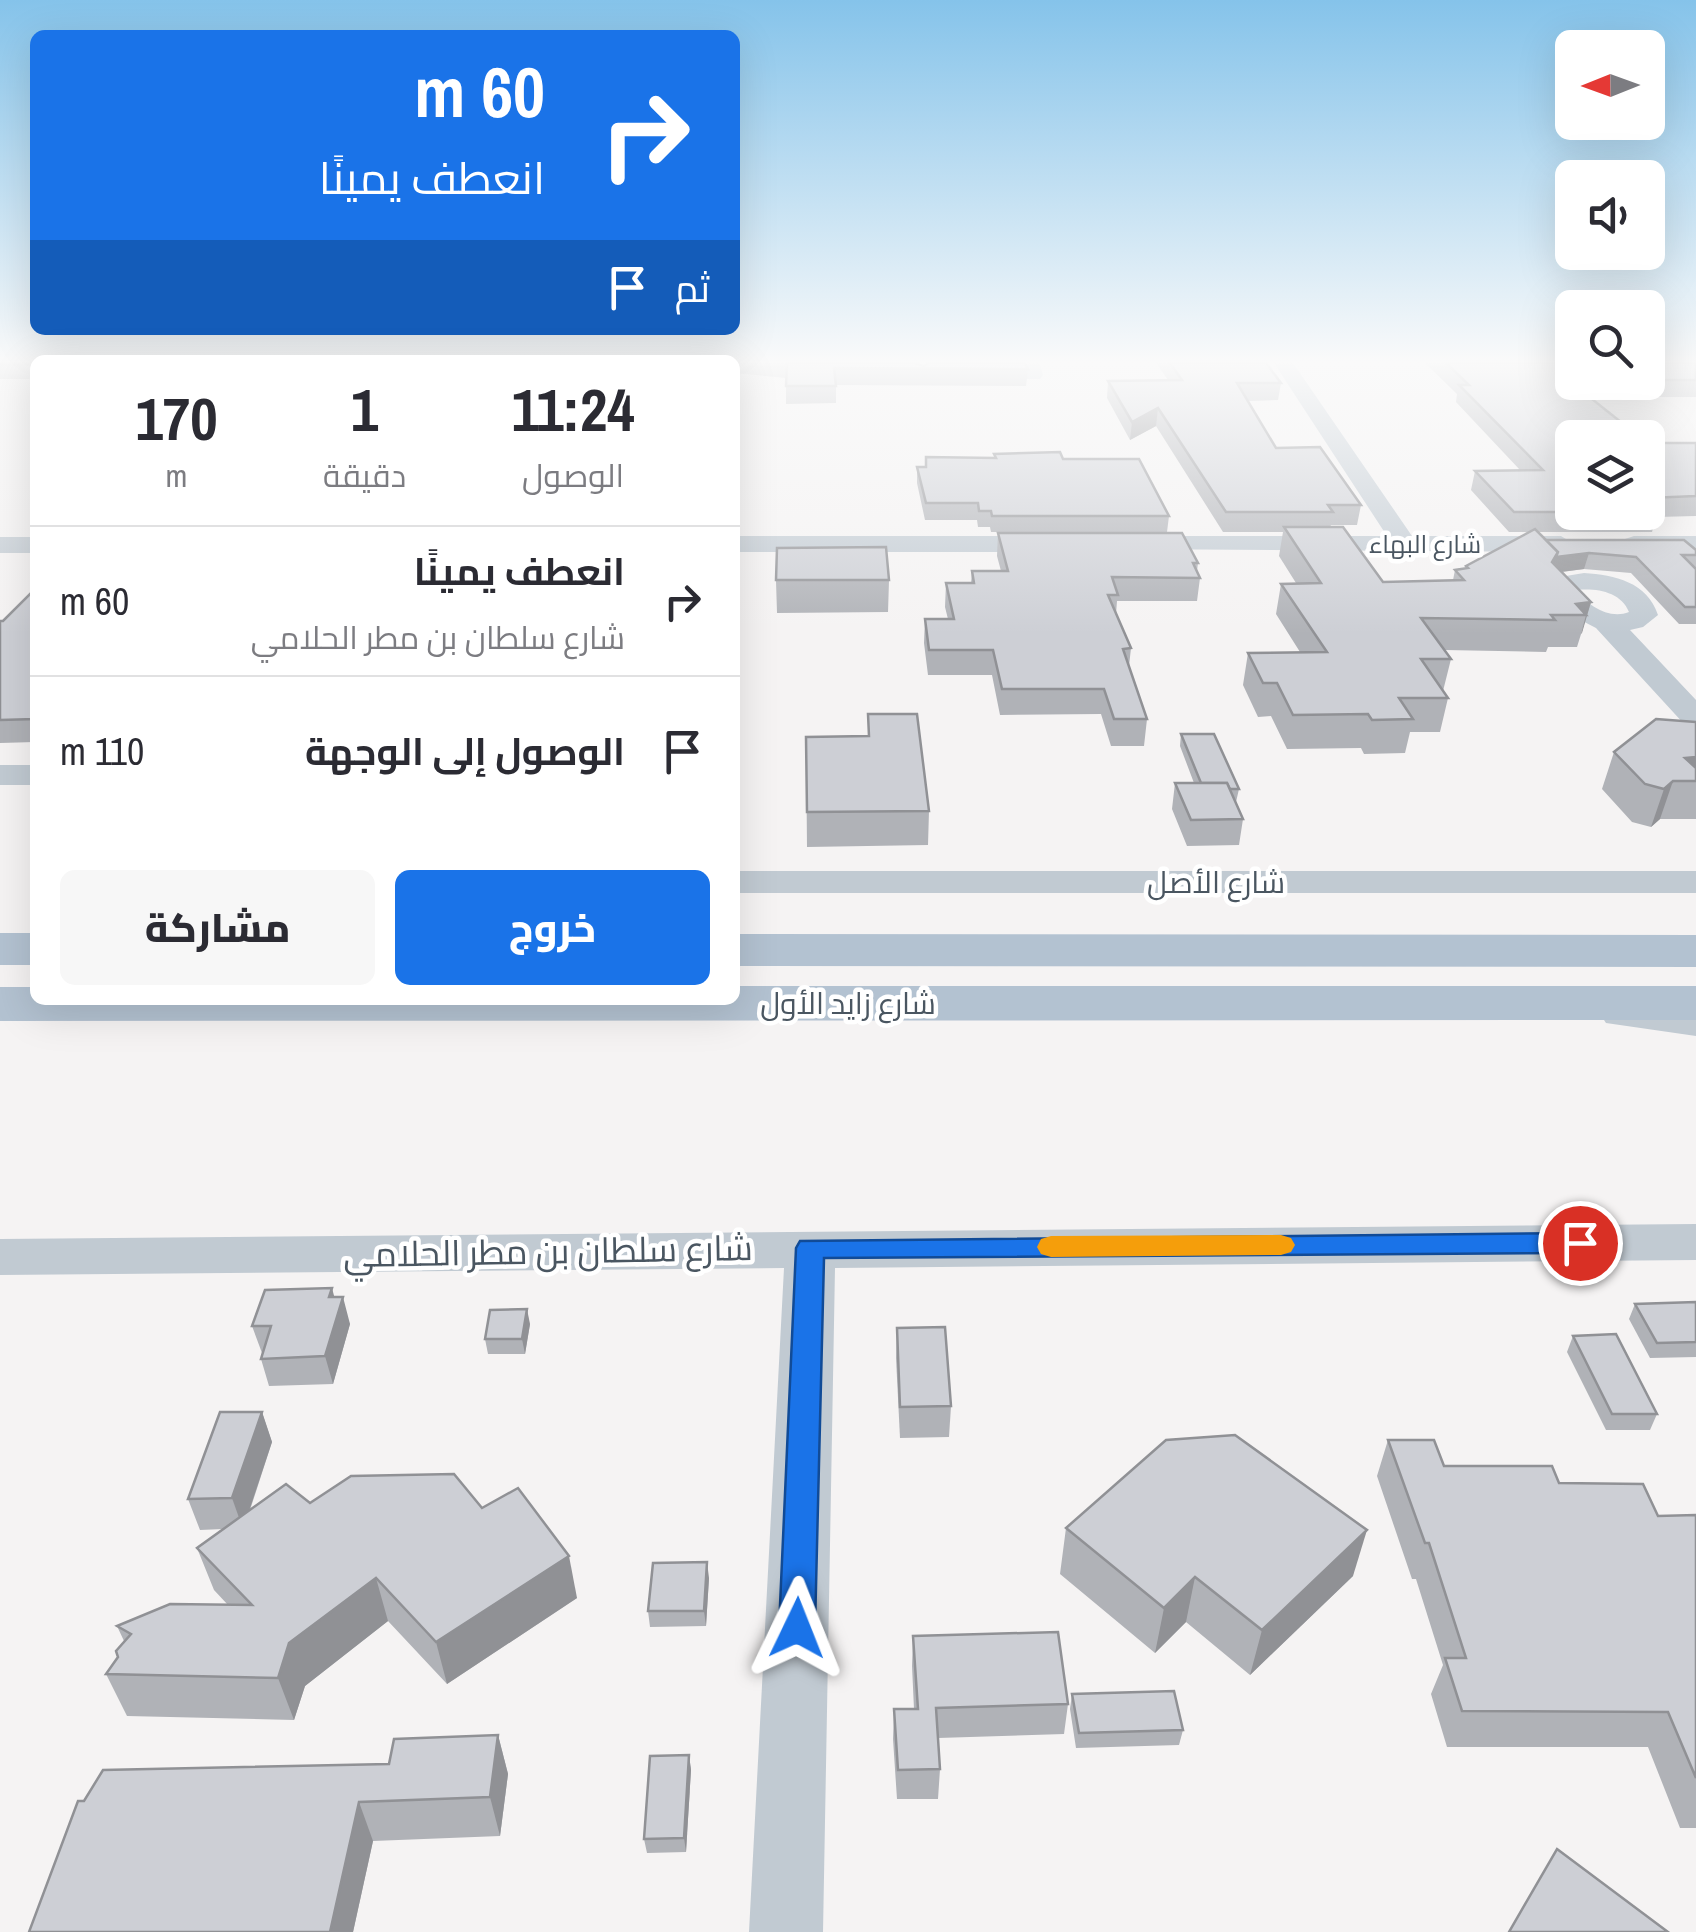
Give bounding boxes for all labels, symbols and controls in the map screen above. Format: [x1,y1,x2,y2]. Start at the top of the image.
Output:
north arrow [1555,30,1665,140]
map controls [1555,30,1665,530]
text: 60 m [414,45,545,139]
icon: right [580,70,710,200]
text: انعطف يمينًا [319,147,545,208]
button: sound [1555,160,1665,270]
icon: arrive [600,260,655,315]
text: ثم [675,263,710,314]
button: search [1555,290,1665,400]
text: 1 [351,369,378,450]
text: 11:24 [512,369,635,450]
text: 170 [135,378,218,459]
button: layers [1555,420,1665,530]
text: m [166,454,187,497]
text: دقيقة [323,454,406,497]
text: الوصول [522,454,624,497]
street label: شارع البهاء [1369,527,1481,561]
text: انعطف يمينًا [414,546,625,597]
icon: right [655,574,710,629]
text: 60 m [60,576,129,627]
text: شارع سلطان بن مطر الحلامي [251,616,625,659]
icon: arrive [655,724,710,779]
text: 110 m [60,726,144,777]
text: الوصول إلى الوجهة [305,726,625,777]
street label: شارع الأصل [1147,862,1285,903]
button: مشاركة [60,870,375,985]
button: خروج [395,870,710,985]
street label: شارع زايد الأول [760,983,936,1024]
pin [1538,1201,1623,1286]
icon: arrive [1553,1216,1608,1271]
street label: شارع سلطان بن مطر الحلامي [343,1224,753,1282]
position arrow [745,1576,849,1680]

